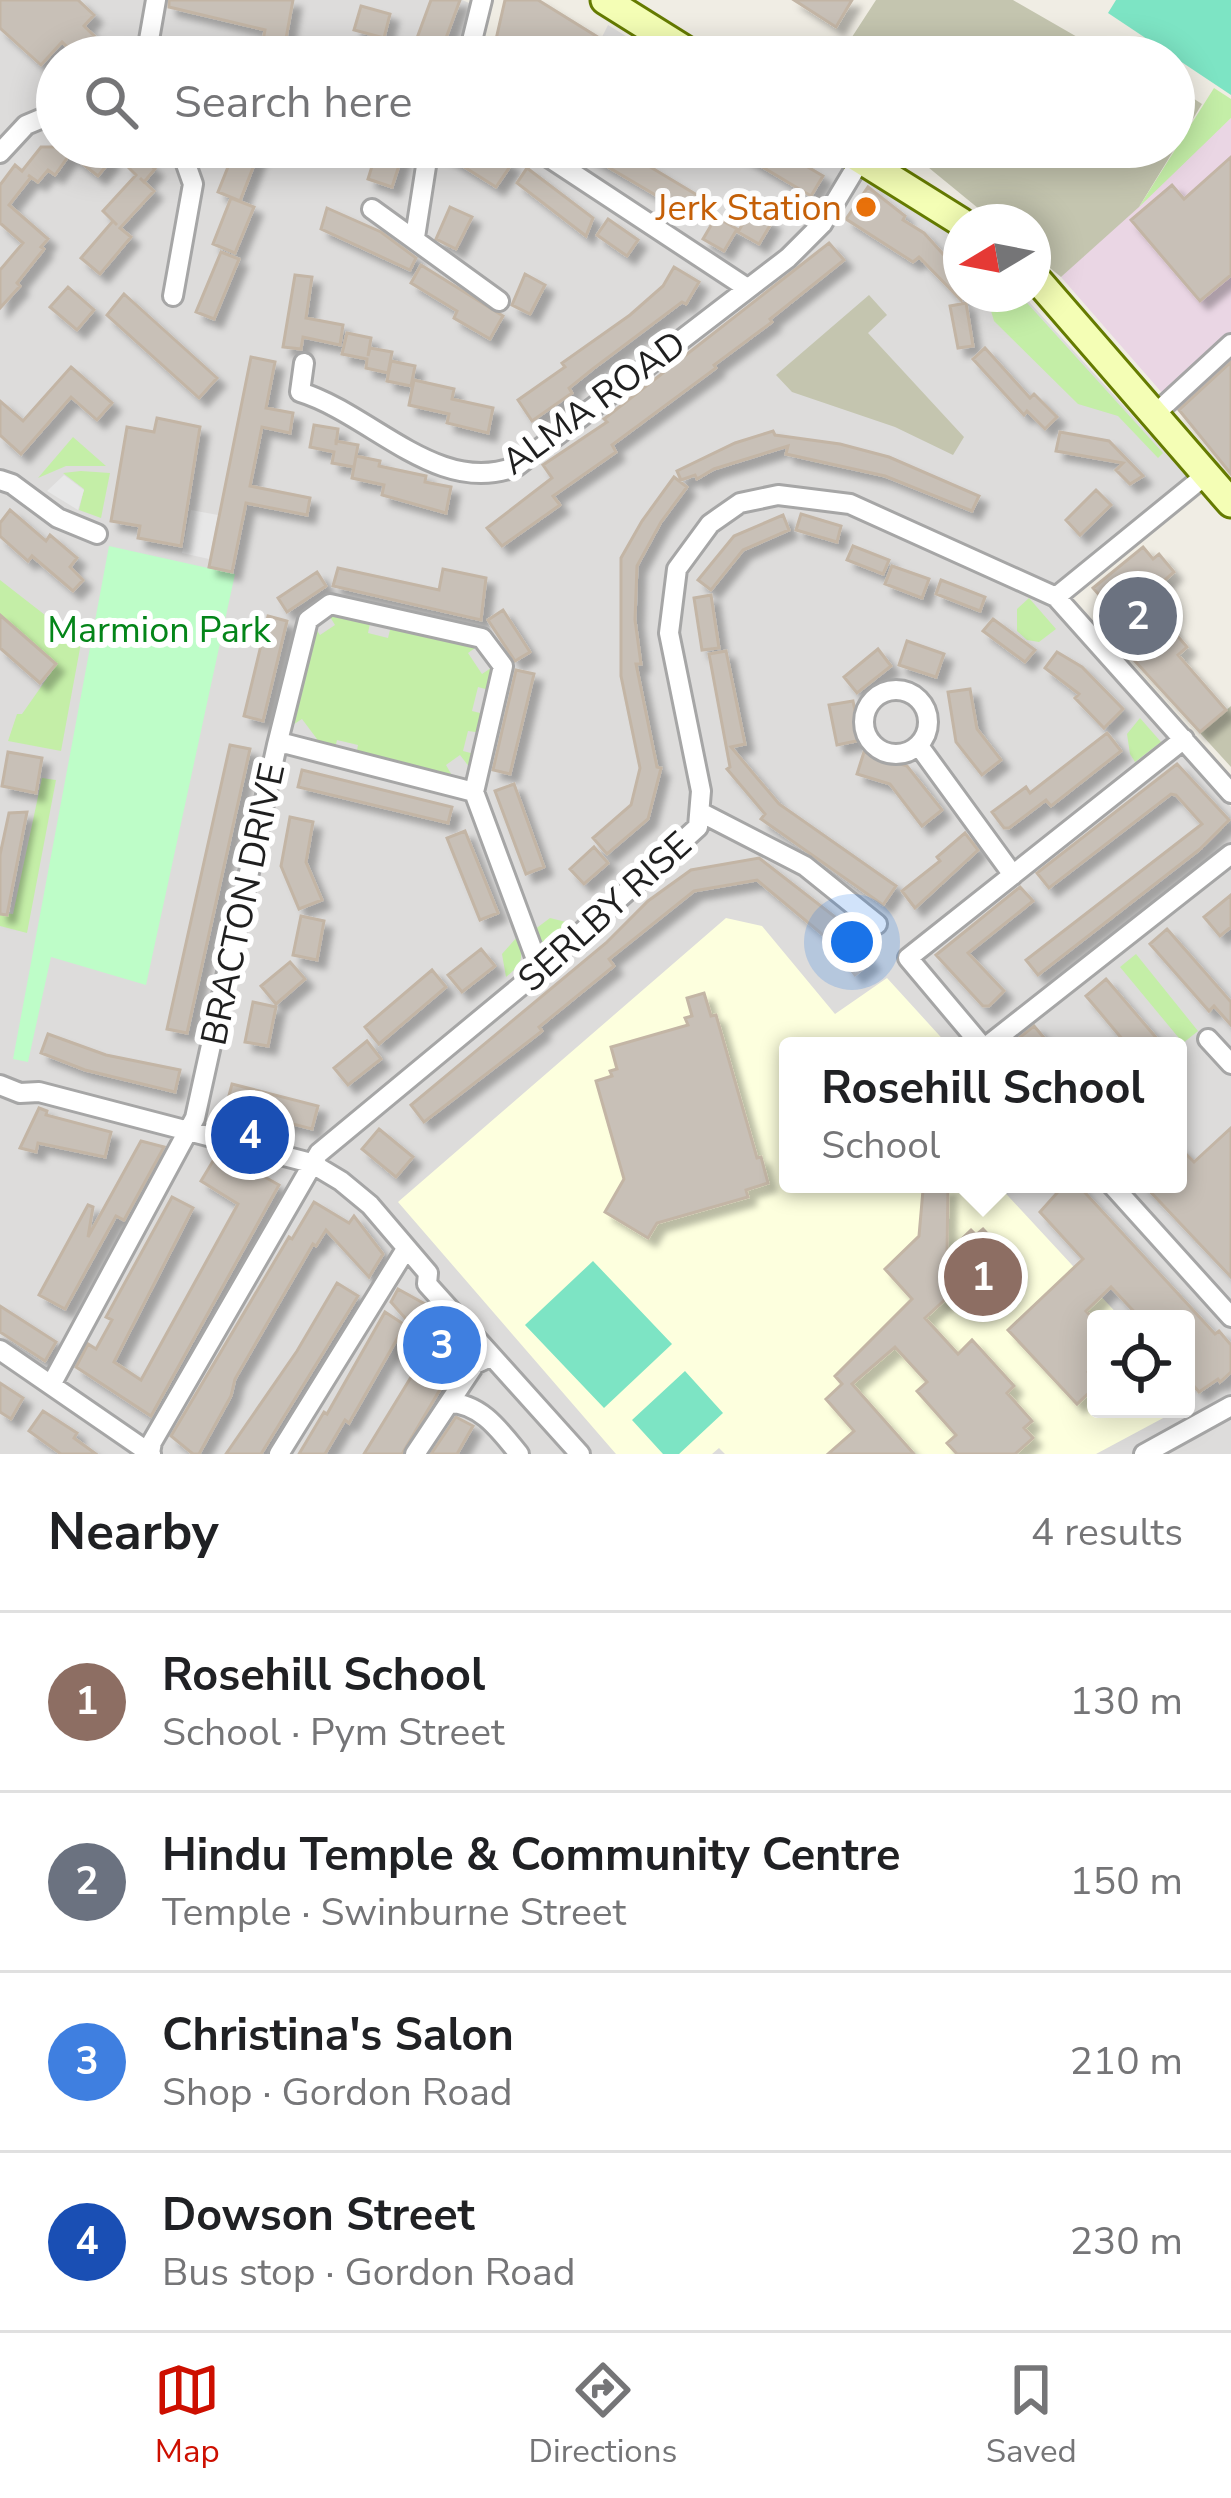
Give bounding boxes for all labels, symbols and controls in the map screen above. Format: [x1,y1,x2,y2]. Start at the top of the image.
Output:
search box [36,36,1195,168]
icon: search [78,69,144,135]
text: Search here [174,72,413,133]
place label: Jerk Station [655,184,842,233]
marker: Jerk Station [853,194,879,220]
north arrow [943,204,1051,312]
street label: ALMA ROAD [492,320,696,487]
pin: 2 [1099,571,1177,661]
park label: Marmion Park [47,606,272,655]
street label: BRACTON DRIVE [190,759,297,1050]
street label: SERLBY RISE [508,821,702,1003]
your location [822,912,882,972]
popup [779,1037,1187,1193]
text: Rosehill School [821,1058,1145,1119]
pin: 4 [211,1090,289,1180]
text: School [821,1119,940,1172]
pin: 1 [944,1232,1022,1322]
pin: 3 [403,1300,481,1390]
map controls [1087,1310,1195,1418]
button: locate [1087,1310,1195,1418]
text: Nearby [48,1497,219,1567]
text: 4 results [1031,1506,1183,1559]
text: Rosehill School [162,1645,485,1706]
text: 1 [75,1675,99,1728]
text: 130 m [1069,1675,1183,1728]
text: School · Pym Street [162,1706,505,1759]
text: Hindu Temple & Community Centre [162,1825,900,1886]
text: 2 [75,1855,99,1908]
text: 150 m [1069,1855,1183,1908]
text: Temple · Swinburne Street [162,1886,626,1939]
text: Christina's Salon [162,2005,514,2066]
text: 3 [75,2035,99,2088]
text: 210 m [1069,2035,1183,2088]
text: Shop · Gordon Road [162,2066,513,2119]
text: Dowson Street [162,2185,475,2246]
text: 4 [75,2215,99,2268]
text: 230 m [1069,2215,1183,2268]
text: Bus stop · Gordon Road [162,2246,575,2299]
tab: Map [154,2357,220,2474]
tab: Directions [529,2357,677,2474]
tab: Saved [986,2357,1077,2474]

